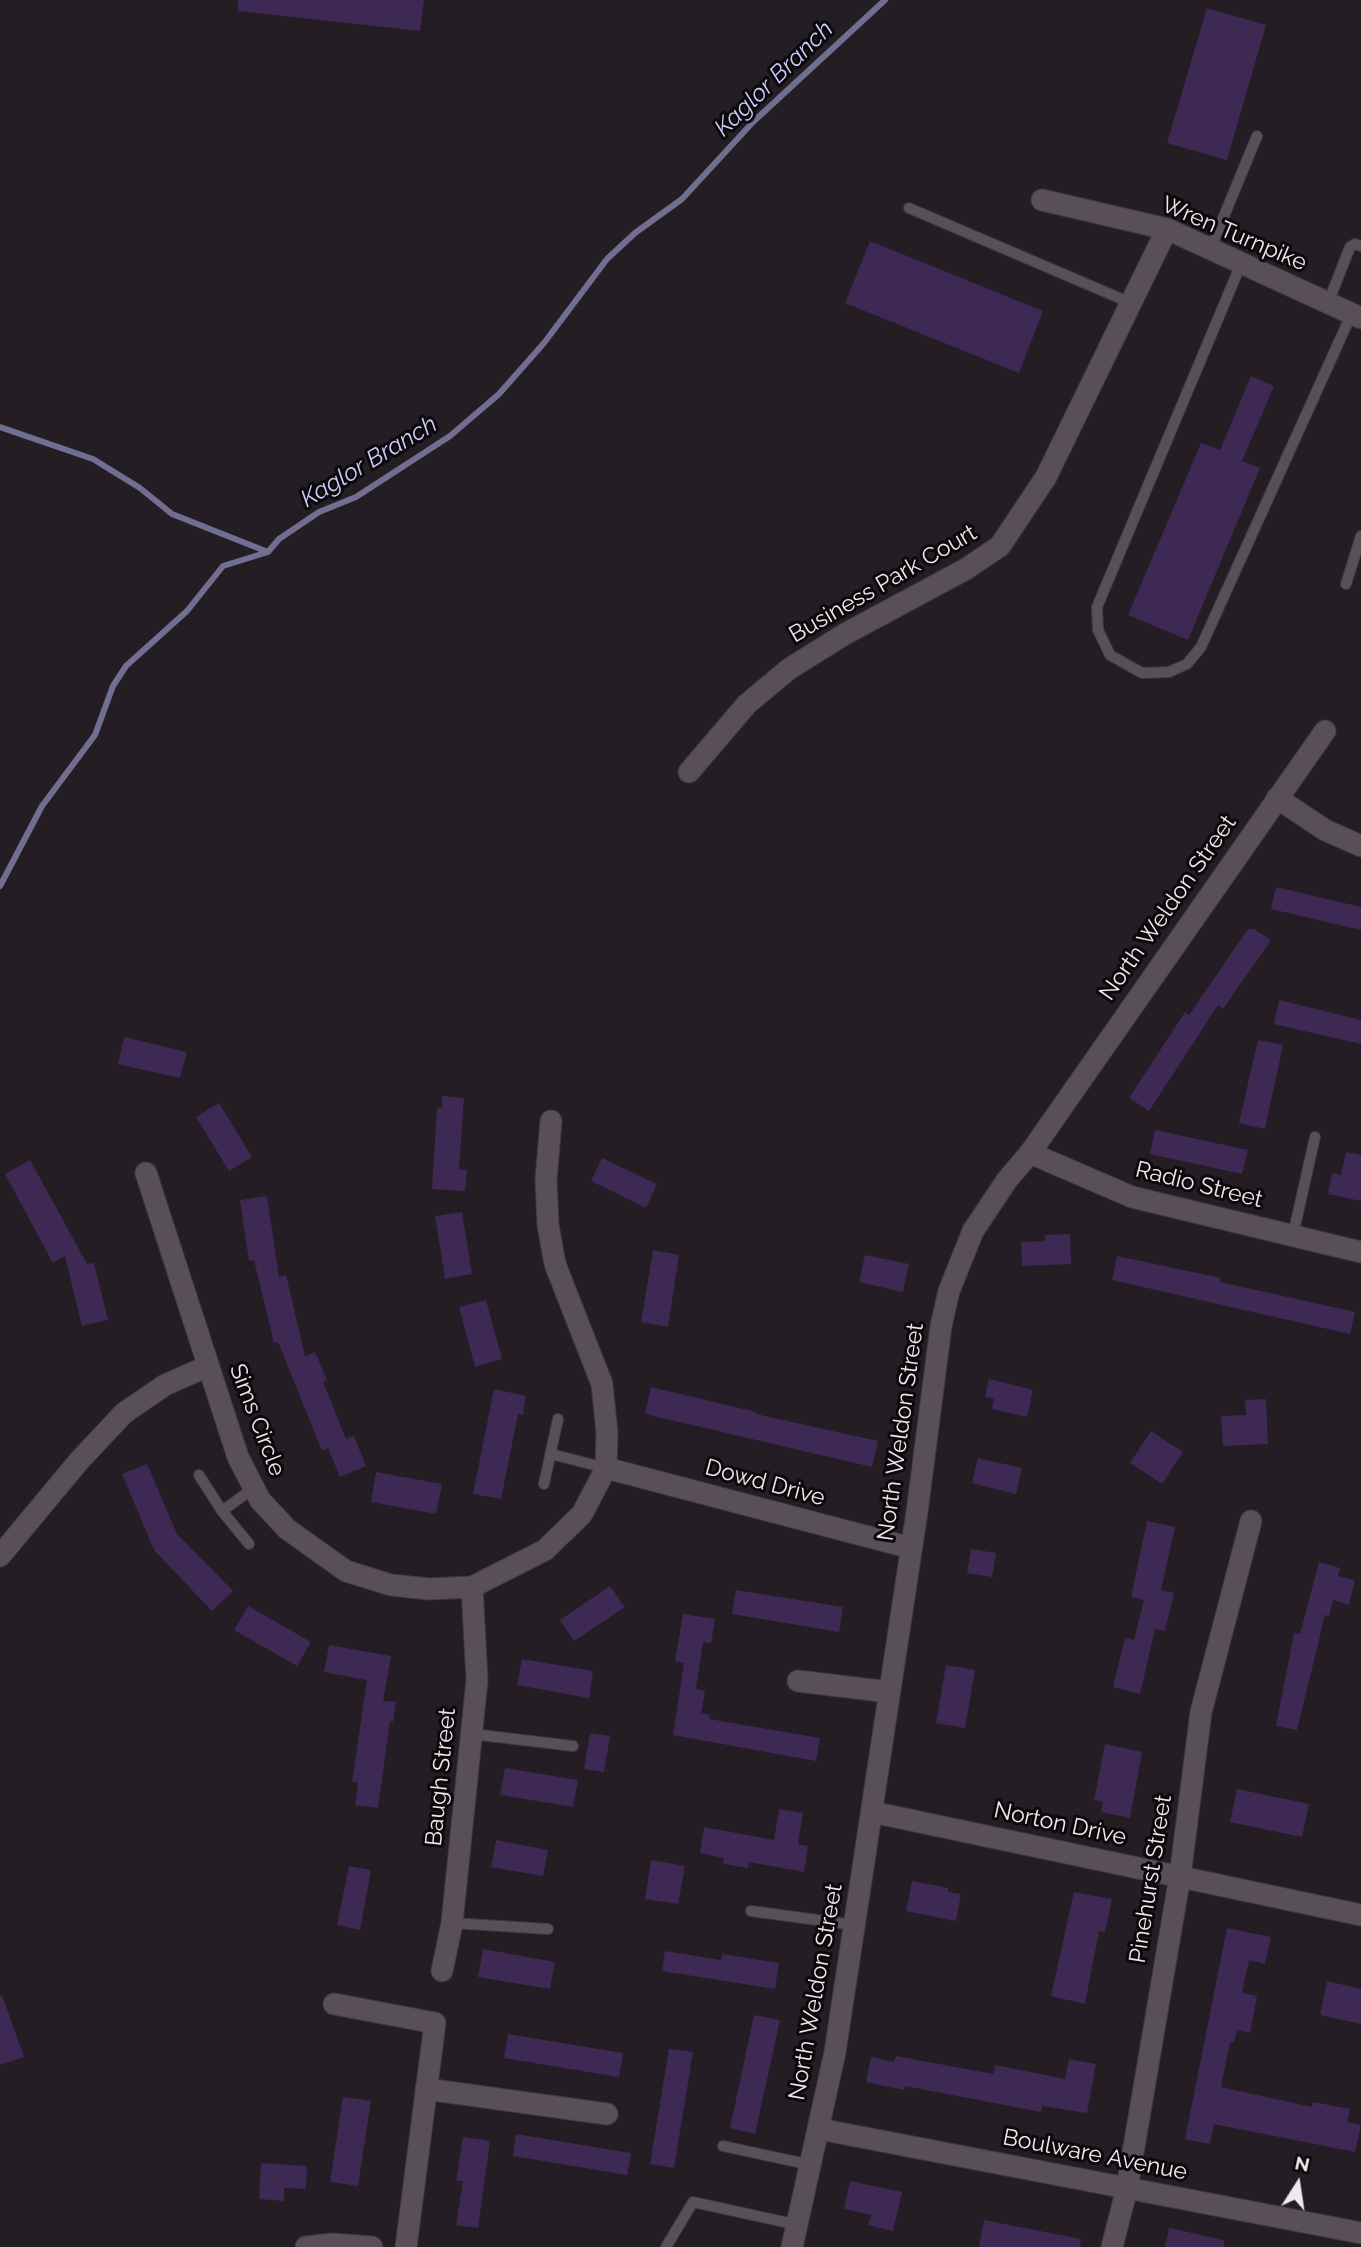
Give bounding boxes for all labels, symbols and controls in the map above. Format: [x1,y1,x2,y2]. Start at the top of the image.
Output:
water label: Kaglor Branch [709,15,839,143]
street label: Wren Turnpike [1157,191,1311,277]
water label: Kaglor Branch [296,410,442,514]
street label: Business Park Court [784,519,982,649]
street label: North Weldon Street [1094,810,1242,1006]
street label: Radio Street [1133,1156,1265,1214]
street label: North Weldon Street [872,1321,930,1543]
street label: Sims Circle [223,1360,291,1480]
street label: Dowd Drive [702,1454,828,1512]
street label: Baugh Street [420,1707,462,1847]
street label: Pinehurst Street [1124,1793,1178,1965]
street label: Norton Drive [991,1797,1129,1851]
street label: North Weldon Street [783,1881,849,2103]
street label: Boulware Avenue [1000,2124,1190,2186]
north arrow [1263,2149,1333,2219]
text: N [1293,2151,1312,2176]

